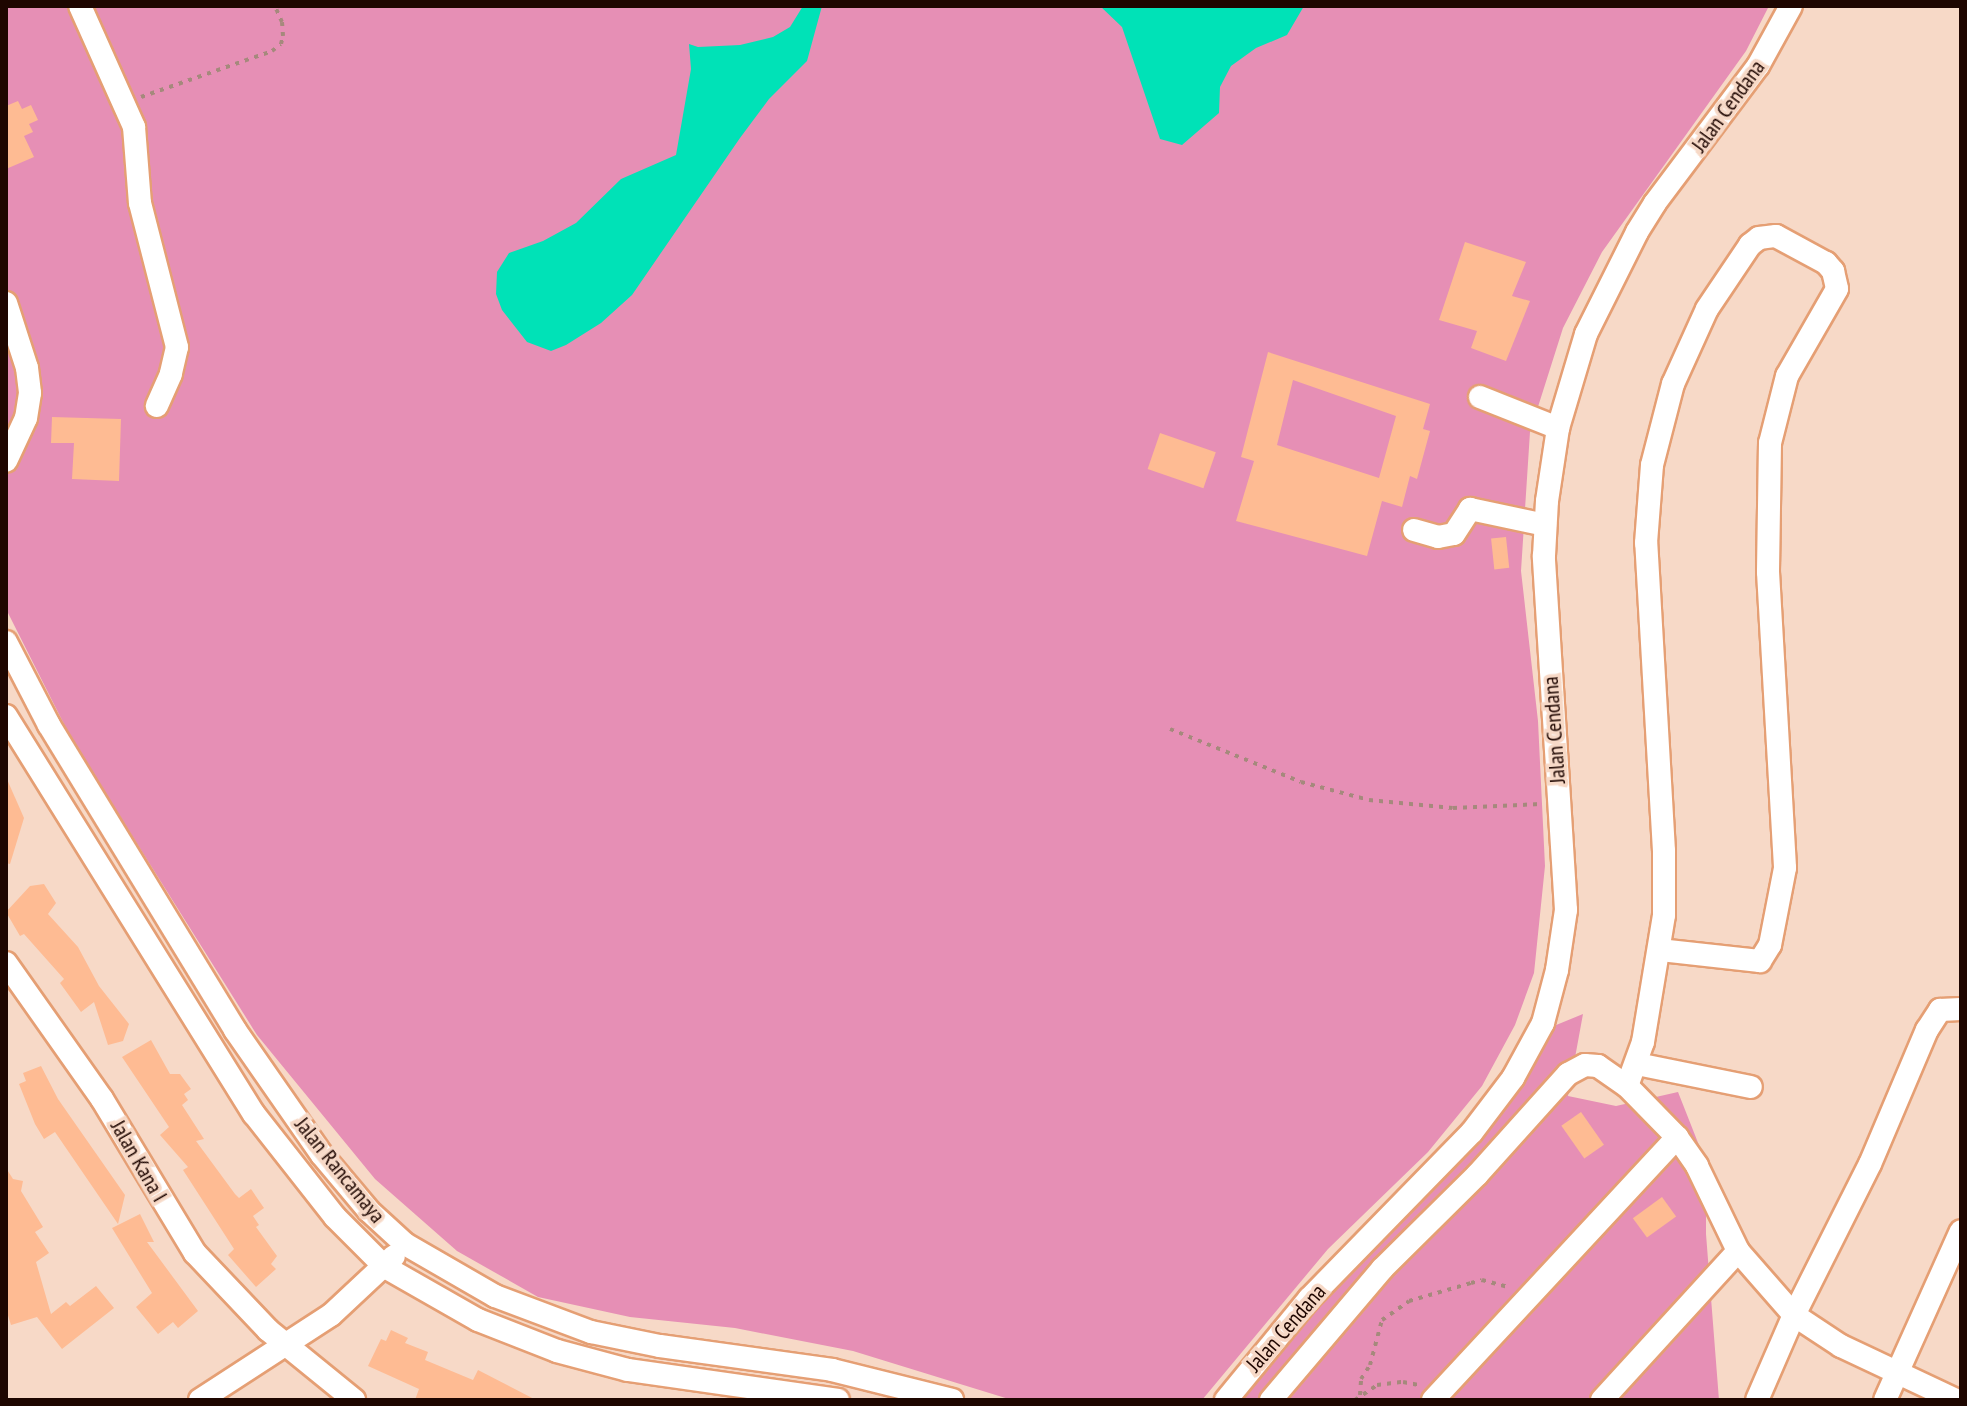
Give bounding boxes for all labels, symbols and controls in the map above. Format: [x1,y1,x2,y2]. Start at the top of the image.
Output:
street label: Jalan Cendana [1686,55,1770,157]
street label: Jalan Cendana [1537,676,1571,784]
street label: Jalan Rancamaya [289,1112,391,1228]
street label: Jalan Kana I [105,1116,173,1206]
street label: Jalan Cendana [1241,1279,1331,1377]

